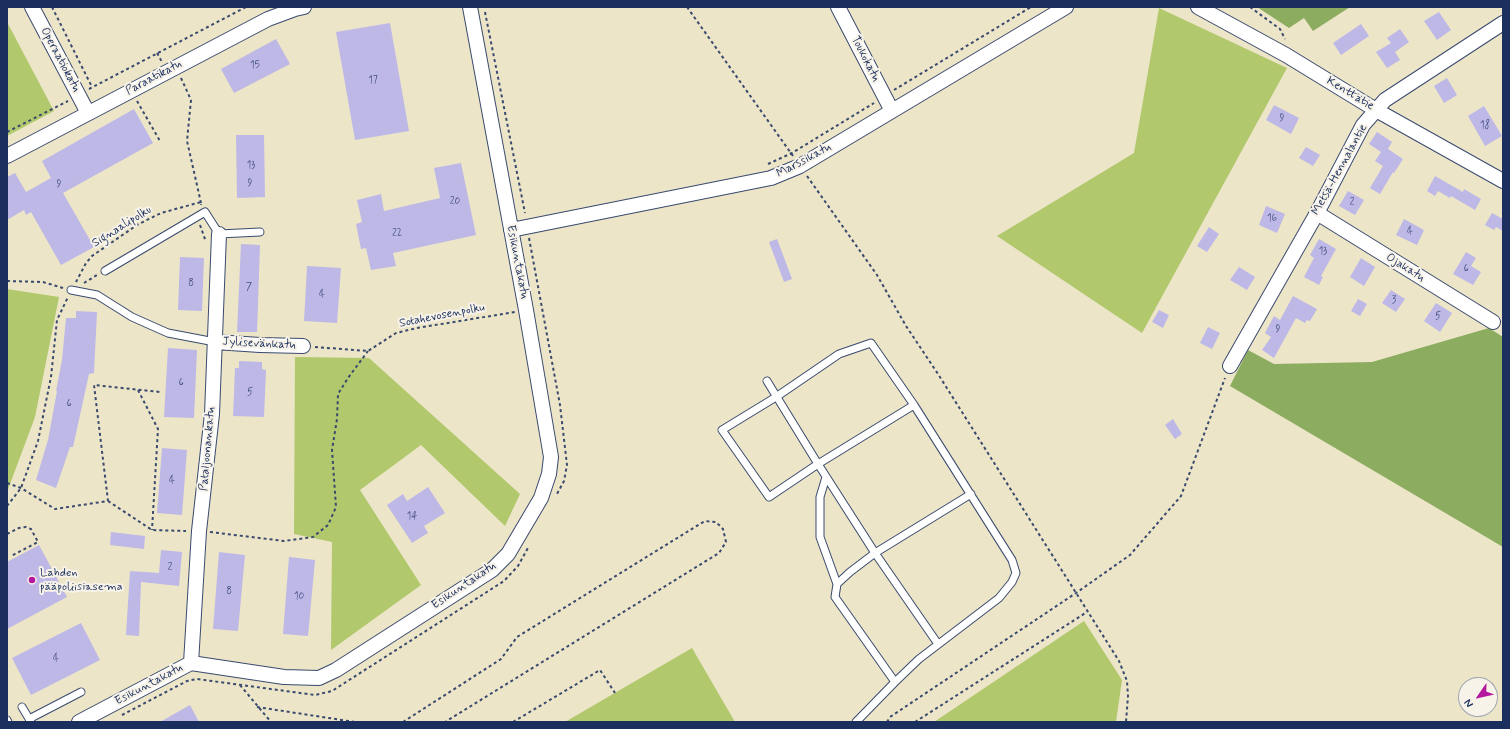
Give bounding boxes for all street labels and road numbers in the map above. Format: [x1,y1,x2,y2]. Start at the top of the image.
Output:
street label: Operaatiokatu [37,25,83,95]
street label: Toukokatu [847,34,883,84]
street label: Paraatikatu [124,57,184,99]
street label: Kenttätie [1324,74,1376,114]
street label: Metsä-Hennalantie [1309,122,1371,218]
street label: Marssikatu [774,141,834,181]
street label: Signaalipolku [90,203,154,251]
street label: Esikuntakatu [503,224,531,300]
street label: Ojakatu [1383,250,1427,286]
street label: Sotahevosenpolku [398,301,486,331]
street label: Jylisevänkatu [222,335,296,353]
street label: Pataljoonankatu [197,406,219,492]
street label: Esikuntakatu [429,559,499,613]
street label: Esikuntakatu [113,661,185,709]

